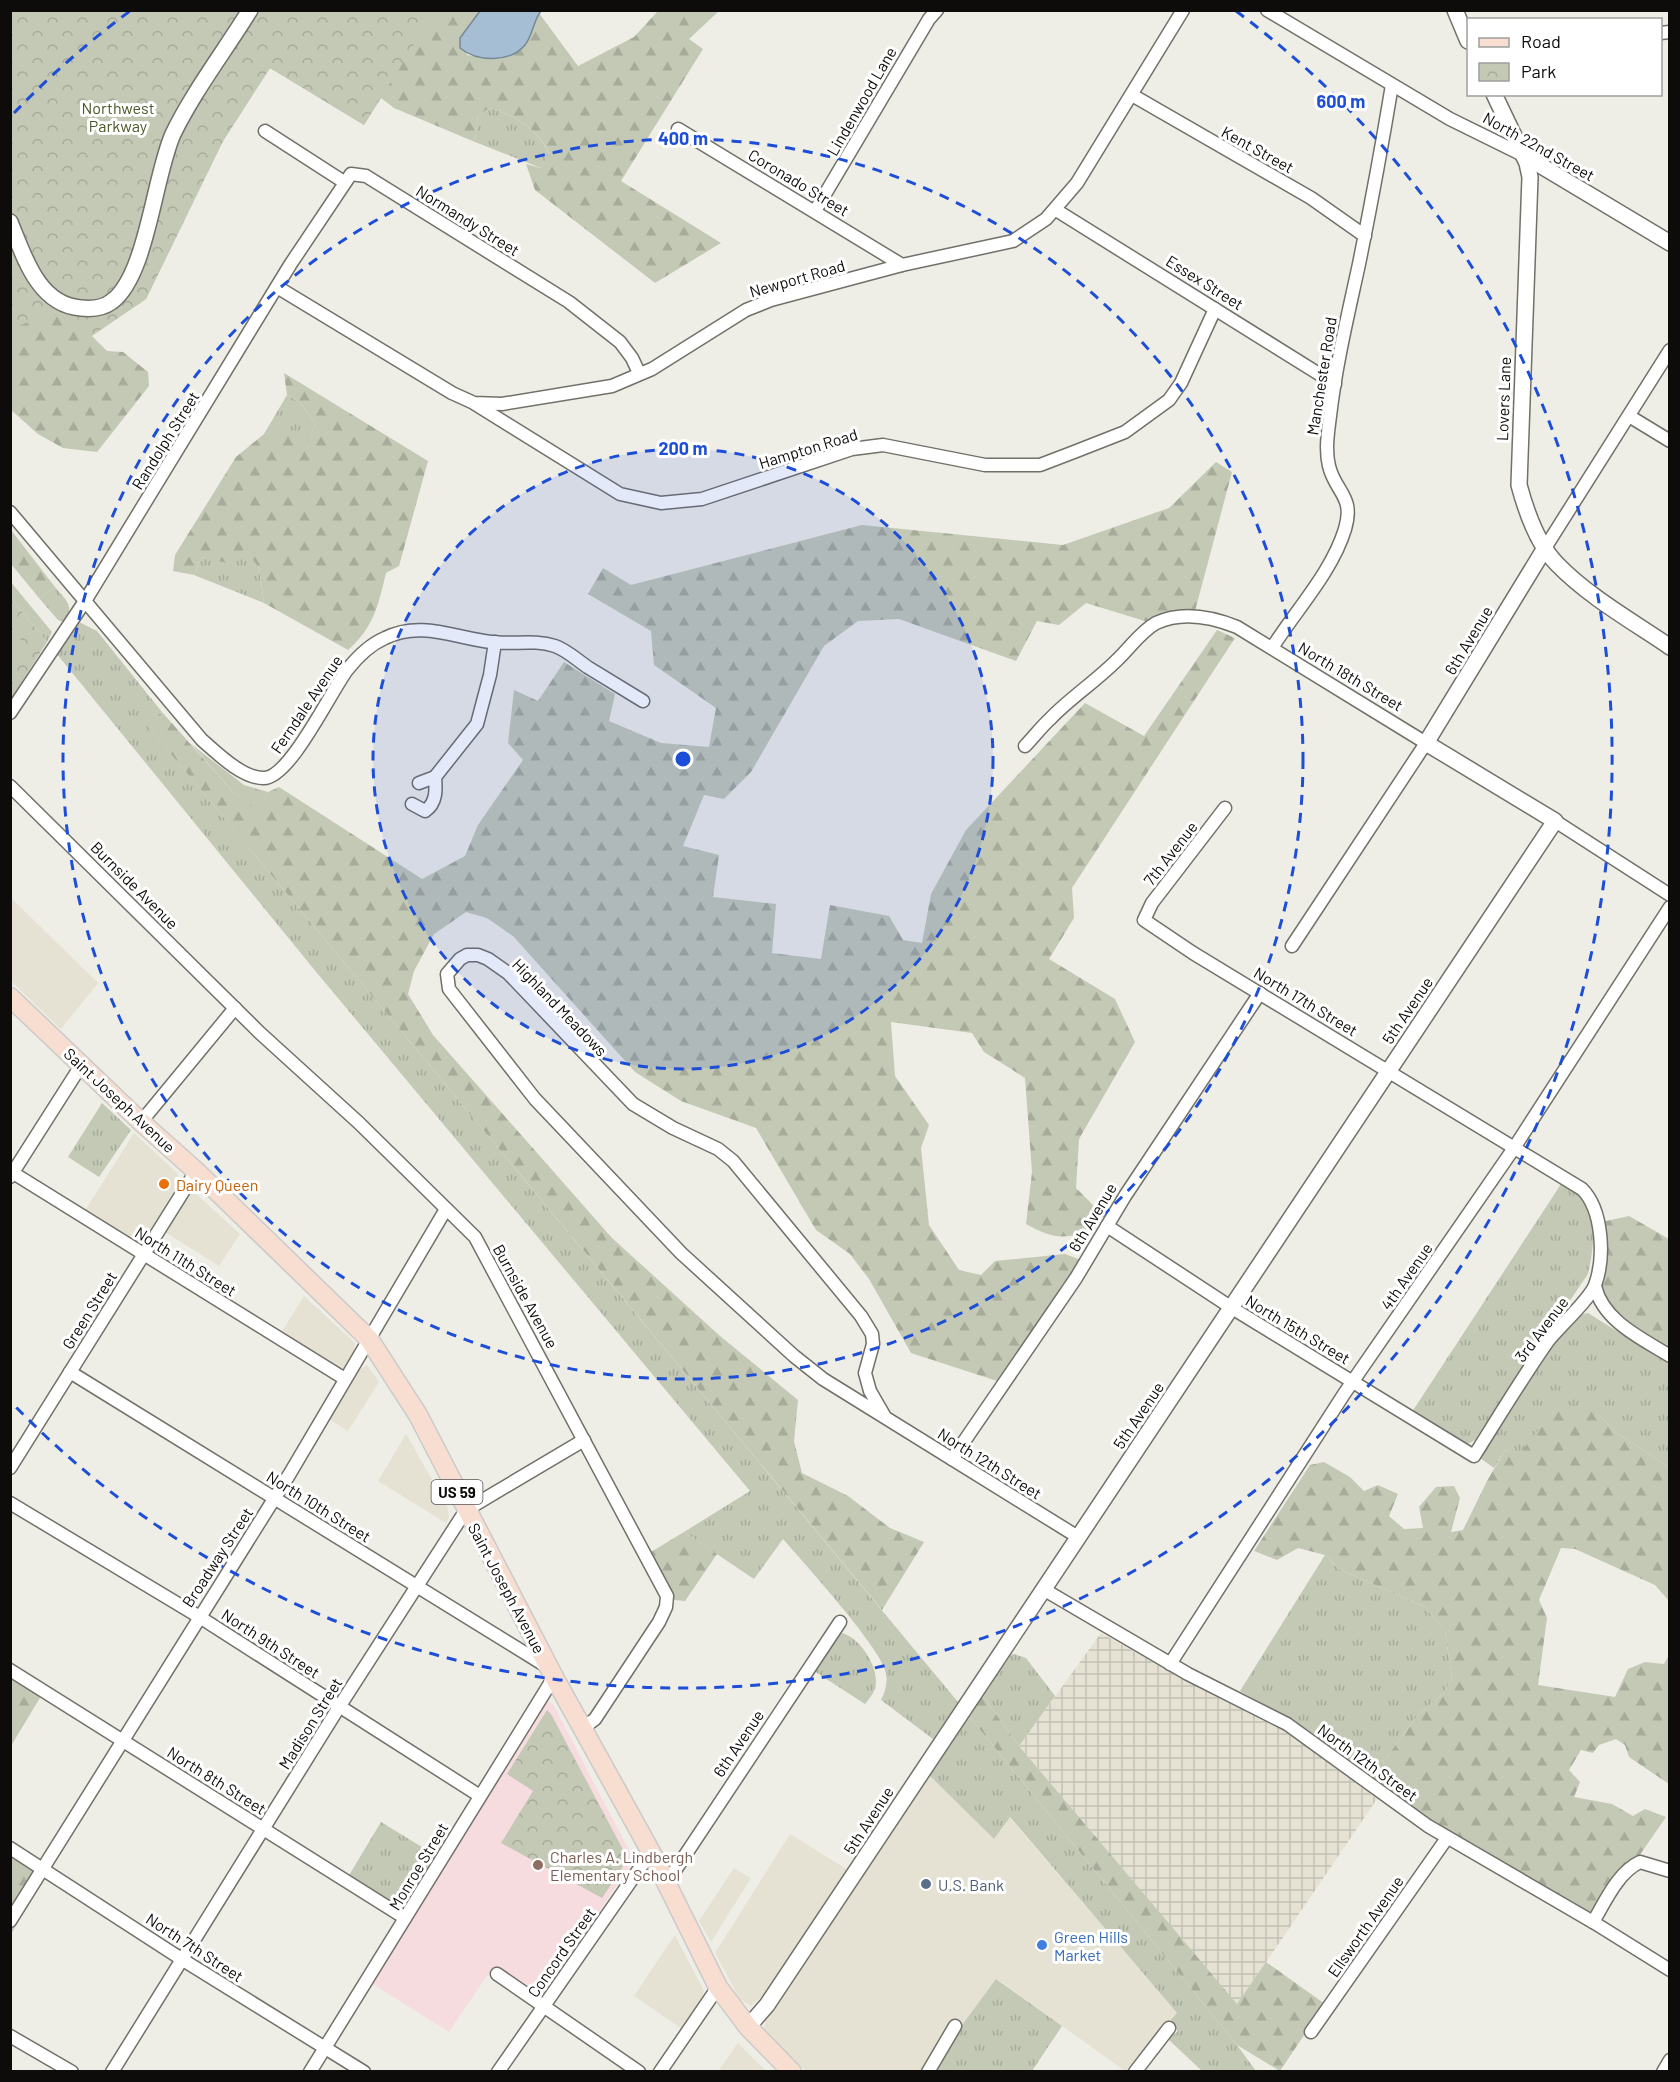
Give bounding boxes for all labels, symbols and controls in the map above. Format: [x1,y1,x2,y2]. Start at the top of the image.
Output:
legend [1467,18,1662,96]
text: Road [1521,30,1561,52]
street label: Lindenwood Lane [822,43,900,159]
text: Park [1521,60,1556,82]
text: 600 m [1317,90,1365,112]
park label: Northwest Parkway [81,98,155,135]
street label: North 22nd Street [1480,108,1598,184]
street label: Kent Street [1219,121,1297,177]
text: 400 m [658,127,708,149]
street label: Coronado Street [745,144,853,220]
street label: Normandy Street [413,181,523,259]
street label: Essex Street [1163,251,1247,313]
street label: Newport Road [747,255,847,301]
street label: Manchester Road [1302,315,1340,437]
street label: Lovers Lane [1492,357,1514,441]
street label: Randolph Street [127,388,203,492]
street label: Hampton Road [756,424,860,472]
text: 200 m [658,437,708,459]
street label: 6th Avenue [1440,602,1496,678]
street label: North 18th Street [1295,637,1407,715]
street label: Ferndale Avenue [266,651,346,757]
centre of rings [673,749,693,769]
street label: 7th Avenue [1139,817,1201,889]
street label: Burnside Avenue [87,837,183,933]
street label: Highland Meadows [509,954,611,1060]
street label: North 17th Street [1251,963,1361,1039]
street label: 5th Avenue [1378,973,1436,1047]
street label: Saint Joseph Avenue [61,1044,179,1156]
place label: Dairy Queen [176,1175,258,1194]
marker: Dairy Queen [157,1177,171,1191]
street label: 6th Avenue [1064,1179,1120,1255]
street label: North 11th Street [132,1222,240,1300]
street label: 4th Avenue [1376,1239,1436,1313]
street label: Burnside Avenue [490,1241,562,1351]
street label: Green Street [58,1268,120,1352]
street label: North 15th Street [1242,1290,1354,1368]
street label: 3rd Avenue [1510,1293,1572,1365]
street label: 5th Avenue [1109,1378,1167,1452]
street label: North 12th Street [935,1423,1045,1503]
street label: North 10th Street [263,1466,375,1546]
road number: US 59 [432,1480,482,1504]
street label: Broadway Street [178,1504,256,1610]
street label: Saint Joseph Avenue [465,1520,549,1656]
street label: North 9th Street [218,1604,324,1682]
street label: Madison Street [274,1674,346,1772]
street label: 6th Avenue [709,1706,767,1780]
street label: North 12th Street [1314,1719,1422,1805]
street label: North 8th Street [164,1742,270,1818]
street label: 5th Avenue [839,1783,897,1857]
street label: Monroe Street [384,1819,452,1913]
place label: Charles A. Lindbergh Elementary School [550,1847,693,1884]
marker: Charles A. Lindbergh Elementary School [531,1858,545,1872]
street label: Ellsworth Avenue [1323,1872,1407,1980]
place label: U.S. Bank [938,1875,1004,1894]
marker: U.S. Bank [919,1877,933,1891]
street label: Concord Street [523,1903,599,2001]
street label: North 7th Street [143,1908,247,1986]
place label: Green Hills Market [1054,1927,1128,1964]
marker: Green Hills Market [1035,1938,1049,1952]

